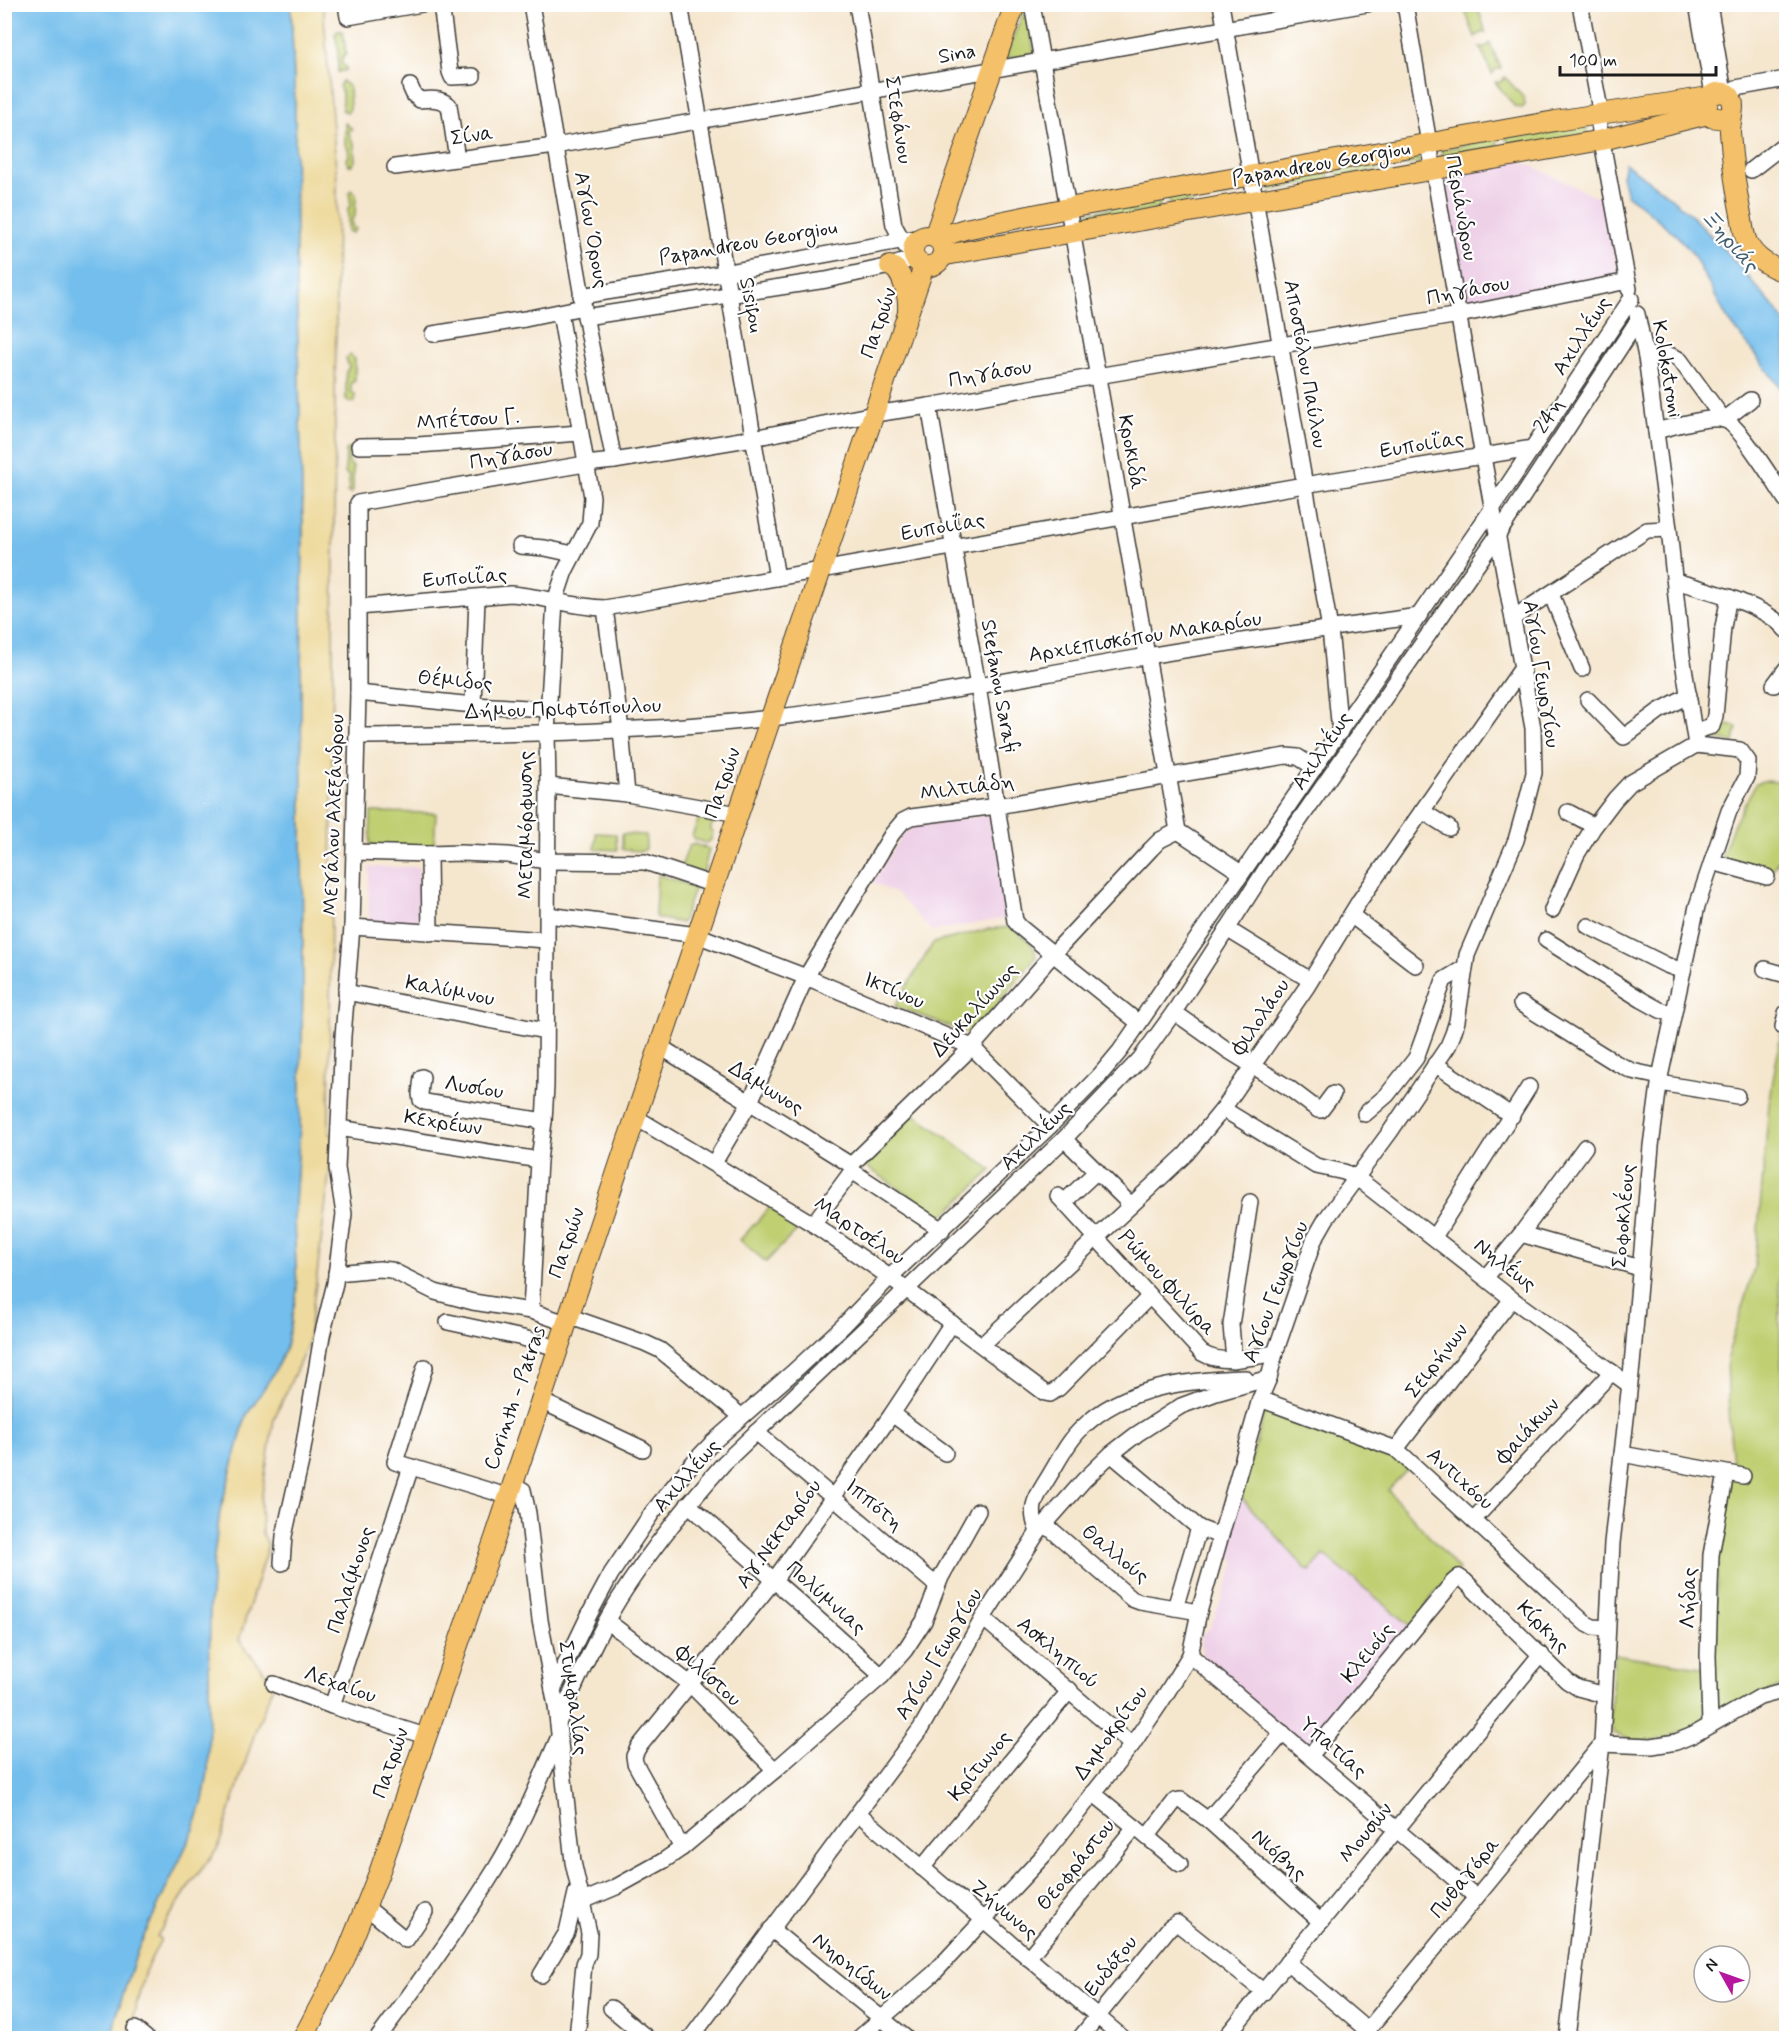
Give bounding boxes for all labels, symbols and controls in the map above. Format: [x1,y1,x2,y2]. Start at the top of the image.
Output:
street label: Sina [936,37,978,71]
scale bar [1560,39,1716,77]
text: 100 m [1569,49,1617,73]
street label: Στεφάνου [877,74,919,166]
street label: Σίνα [449,119,495,153]
street label: Papandreou Georgiou [1230,135,1413,194]
street label: Περιάνδρου [1438,153,1484,263]
street label: Αγίου Όρους [567,169,615,291]
water label: Ξηριάς [1694,204,1765,279]
street label: Papandreou Georgiou [657,214,840,273]
street label: Πηγάσου [1424,269,1512,313]
street label: Sisifou [730,275,770,335]
street label: Αποστόλου Παύλου [1276,278,1334,450]
street label: Πατρών [854,284,904,362]
street label: Αχιλλέως [1545,291,1618,381]
street label: Kolokotroni [1645,318,1689,420]
street label: Πηγάσου [946,353,1034,395]
street label: 24η [1527,393,1571,439]
street label: Μπέτσου Γ. [415,401,521,438]
street label: Κροκιδά [1111,412,1151,492]
street label: Ευποιΐας [1378,425,1466,465]
street label: Πηγάσου [467,435,555,477]
street label: Ευποιΐας [899,506,987,548]
street label: Ευποιΐας [422,561,508,595]
street label: Αγίου Γεωργίου [1515,598,1567,750]
street label: Αρχιεπισκόπου Μακαρίου [1026,605,1264,669]
street label: Stefanou Sarafi [974,617,1024,755]
street label: Θέμιδος [416,663,494,698]
street label: Δήμου Πριφτόπουλου [464,692,662,726]
street label: Αχιλλέως [1285,706,1358,796]
street label: Μεγάλου Αλεξάνδρου [316,714,352,916]
street label: Πατρών [698,744,748,822]
street label: Μεταμόρφωσης [512,751,540,899]
street label: Μιλτιάδη [918,768,1016,808]
street label: Δευκαλίωνος [925,957,1025,1063]
street label: Ικτίνου [859,966,929,1016]
street label: Καλύμνου [403,969,497,1013]
street label: Φιλολάου [1225,973,1297,1062]
street label: Δάμωνος [723,1054,809,1122]
street label: Λυσίου [442,1070,506,1106]
street label: Αχιλλέως [994,1094,1078,1177]
street label: Κεχρέων [402,1102,484,1143]
street label: Σοφοκλέους [1605,1163,1642,1269]
street label: Μαρτσέλου [808,1189,911,1272]
street label: Πατρών [542,1204,592,1282]
street label: Αγίου Γεωργίου [1236,1217,1316,1367]
street label: Ρώμου Φιλύρα [1112,1224,1222,1342]
street label: Νηλέως [1468,1231,1543,1298]
street label: Σειρήνων [1399,1318,1475,1404]
street label: Corinth - Patras [477,1322,553,1474]
street label: Φαιάκων [1489,1392,1566,1471]
street label: Αχιλλέως [647,1433,727,1519]
street label: Αντιχόου [1421,1441,1499,1517]
street label: Ιππότη [839,1472,909,1538]
street label: Αγ.Νεκταρίου [730,1474,828,1594]
street label: Θαλλούς [1075,1518,1155,1590]
street label: Παλαίμονος [321,1523,381,1637]
street label: Πολύμνιας [780,1555,872,1641]
street label: Λήδας [1674,1567,1704,1629]
street label: Αγίου Γεωργίου [889,1583,989,1725]
street label: Κίρκης [1510,1594,1576,1660]
street label: Ασκληπιού [1011,1610,1105,1696]
street label: Κλειούς [1335,1617,1401,1689]
street label: Φιλίστου [668,1638,747,1713]
street label: Στυμφαλίας [551,1639,595,1757]
street label: Λεχαίου [300,1660,380,1710]
street label: Δημοκρίτου [1067,1680,1155,1786]
street label: Υπατίας [1293,1711,1373,1785]
street label: Πατρών [366,1724,416,1802]
street label: Κρίτωνος [942,1725,1018,1807]
street label: Μουσών [1333,1797,1399,1869]
street label: Θεοφράστου [1030,1813,1122,1917]
street label: Νιόβης [1245,1823,1313,1887]
street label: Πυθαγόρα [1424,1832,1506,1924]
street label: Ζήνωνος [964,1873,1044,1947]
street label: Νηρηίδων [806,1926,898,2008]
street label: Ευδόξου [1078,1929,1144,2003]
north arrow [1692,1944,1752,2004]
text: N [1700,1954,1723,1976]

